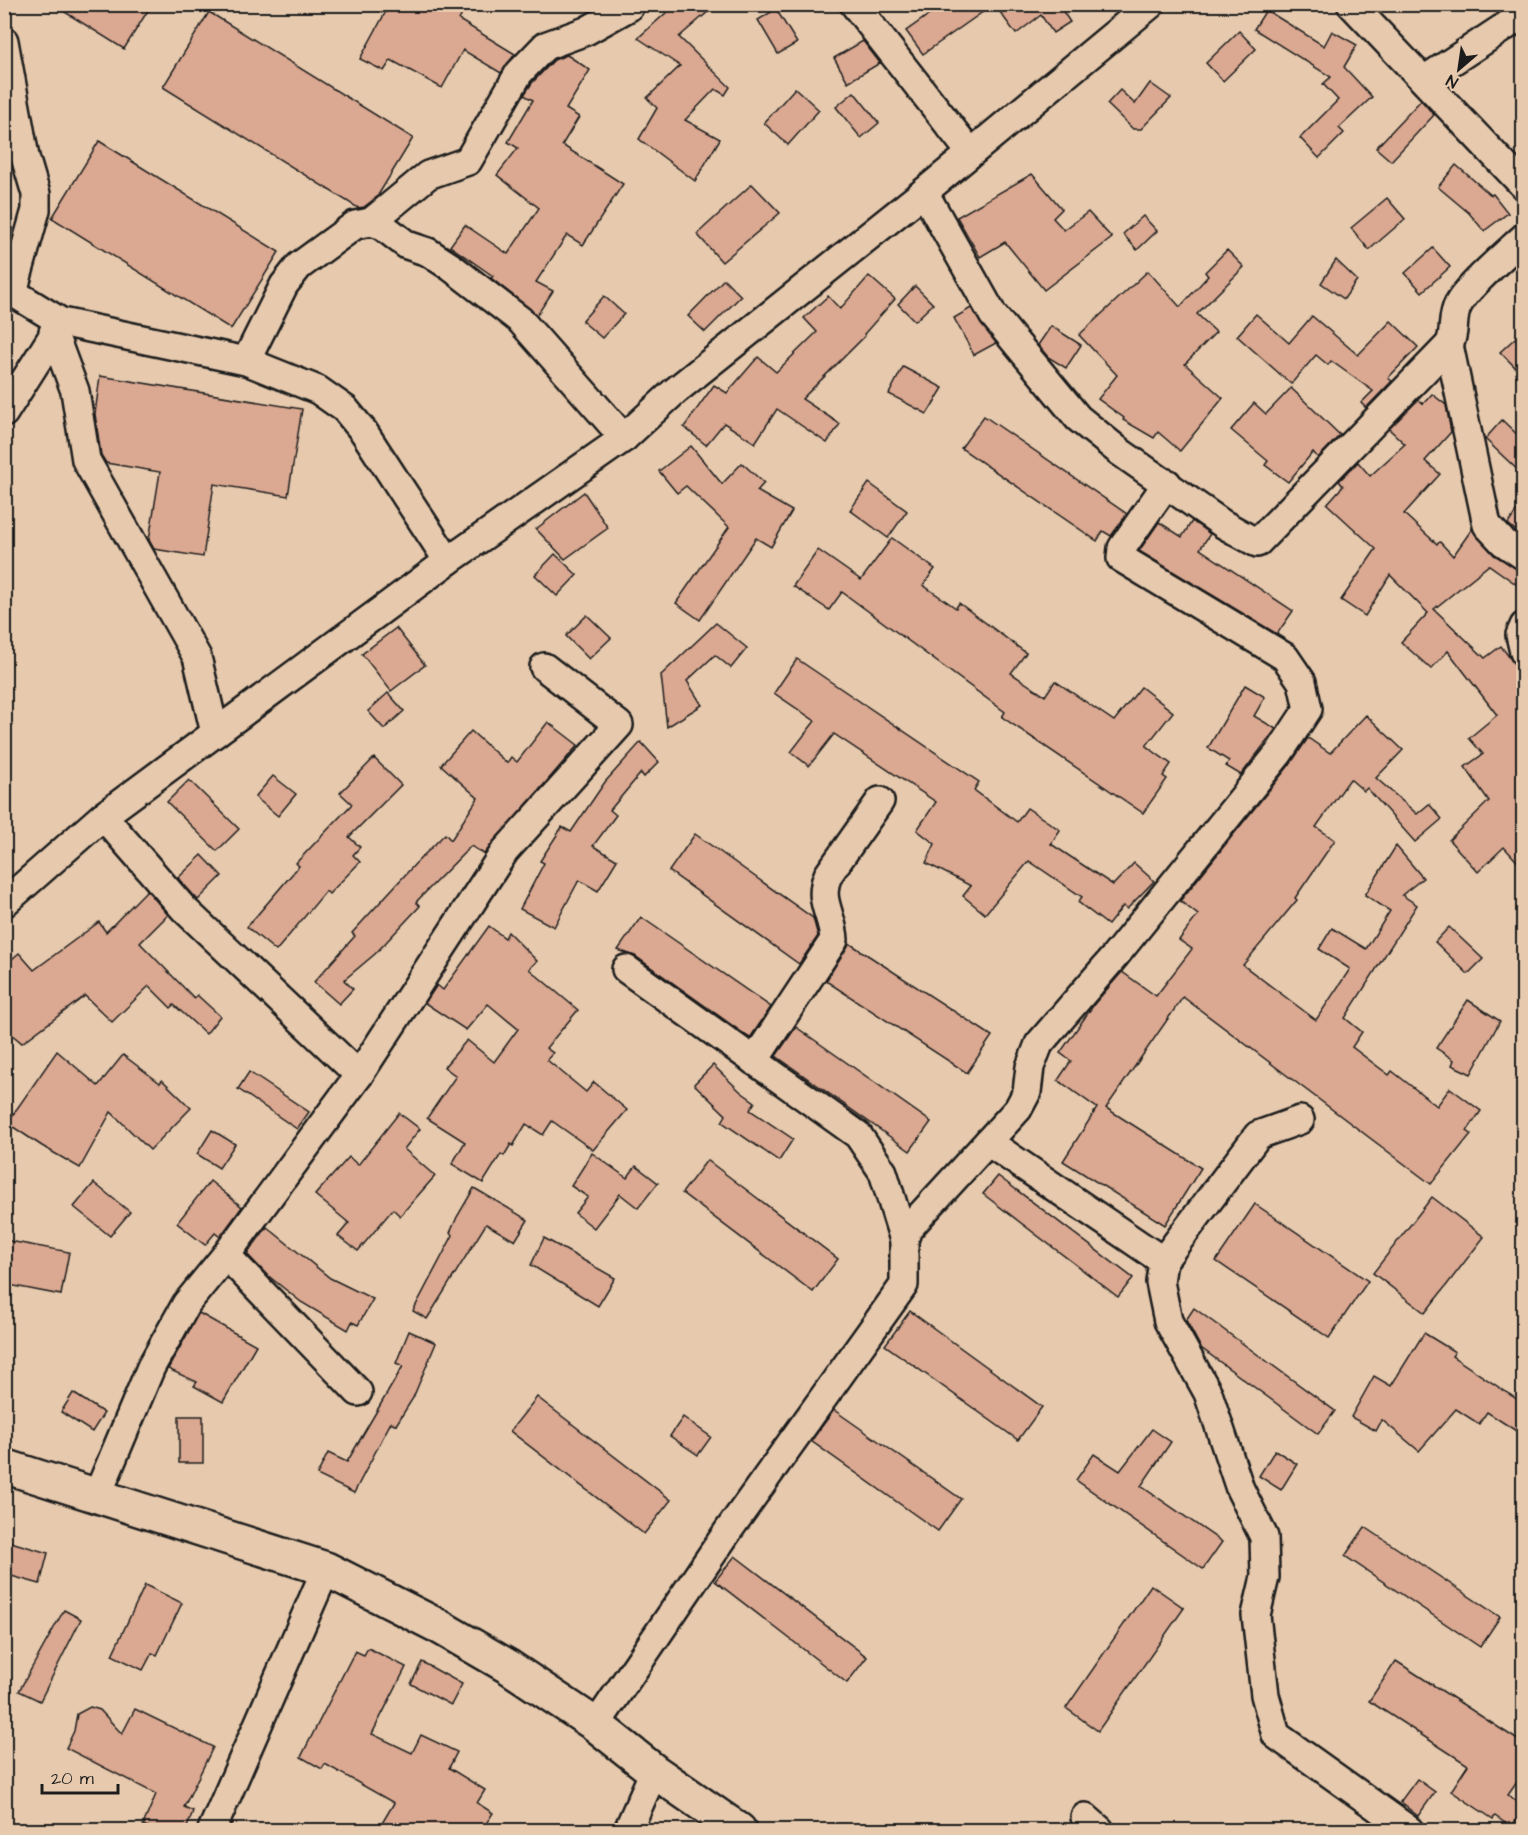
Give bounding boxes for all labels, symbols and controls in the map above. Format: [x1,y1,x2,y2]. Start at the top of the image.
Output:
north arrow [1429,39,1489,99]
text: N [1442,69,1462,93]
scale bar [42,1757,118,1795]
text: 20 m [51,1766,94,1791]

